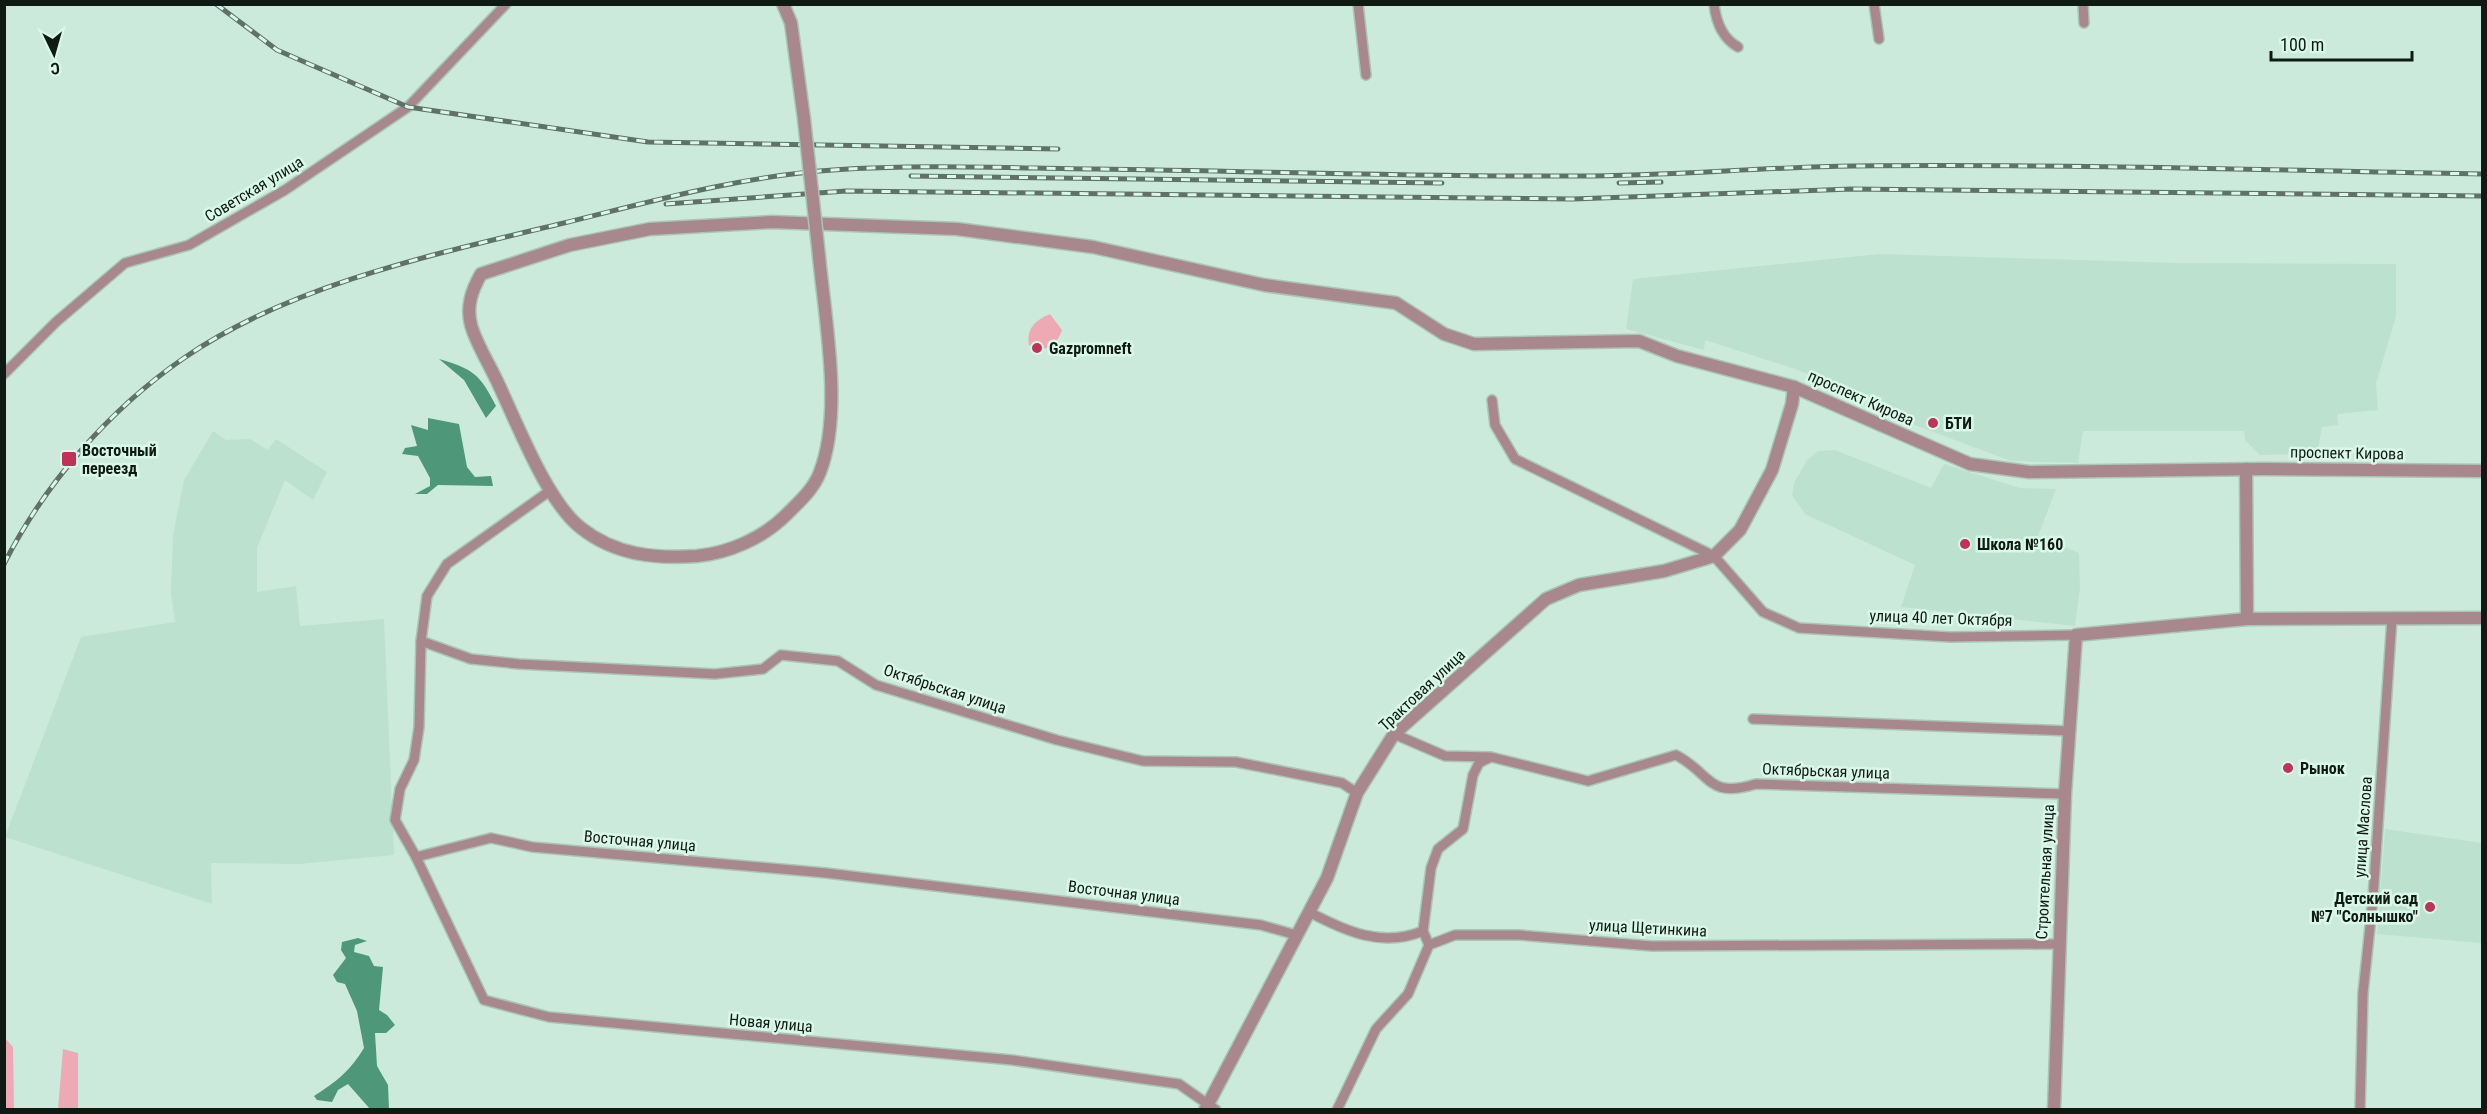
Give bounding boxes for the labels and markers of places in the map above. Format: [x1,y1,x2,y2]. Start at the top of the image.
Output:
place label: Gazpromneft [1049,339,1132,358]
marker: Gazpromneft [1030,341,1044,355]
place label: БТИ [1945,414,1972,433]
marker: БТИ [1926,416,1940,430]
place label: Восточный переезд [82,441,157,478]
marker: Восточный переезд [60,450,78,468]
place label: Школа №160 [1977,535,2063,554]
marker: Школа №160 [1958,537,1972,551]
place label: Рынок [2300,759,2345,778]
marker: Рынок [2281,761,2295,775]
place label: Детский сад №7 "Солнышко" [2311,889,2418,926]
marker: Детский сад №7 "Солнышко" [2423,900,2437,914]

